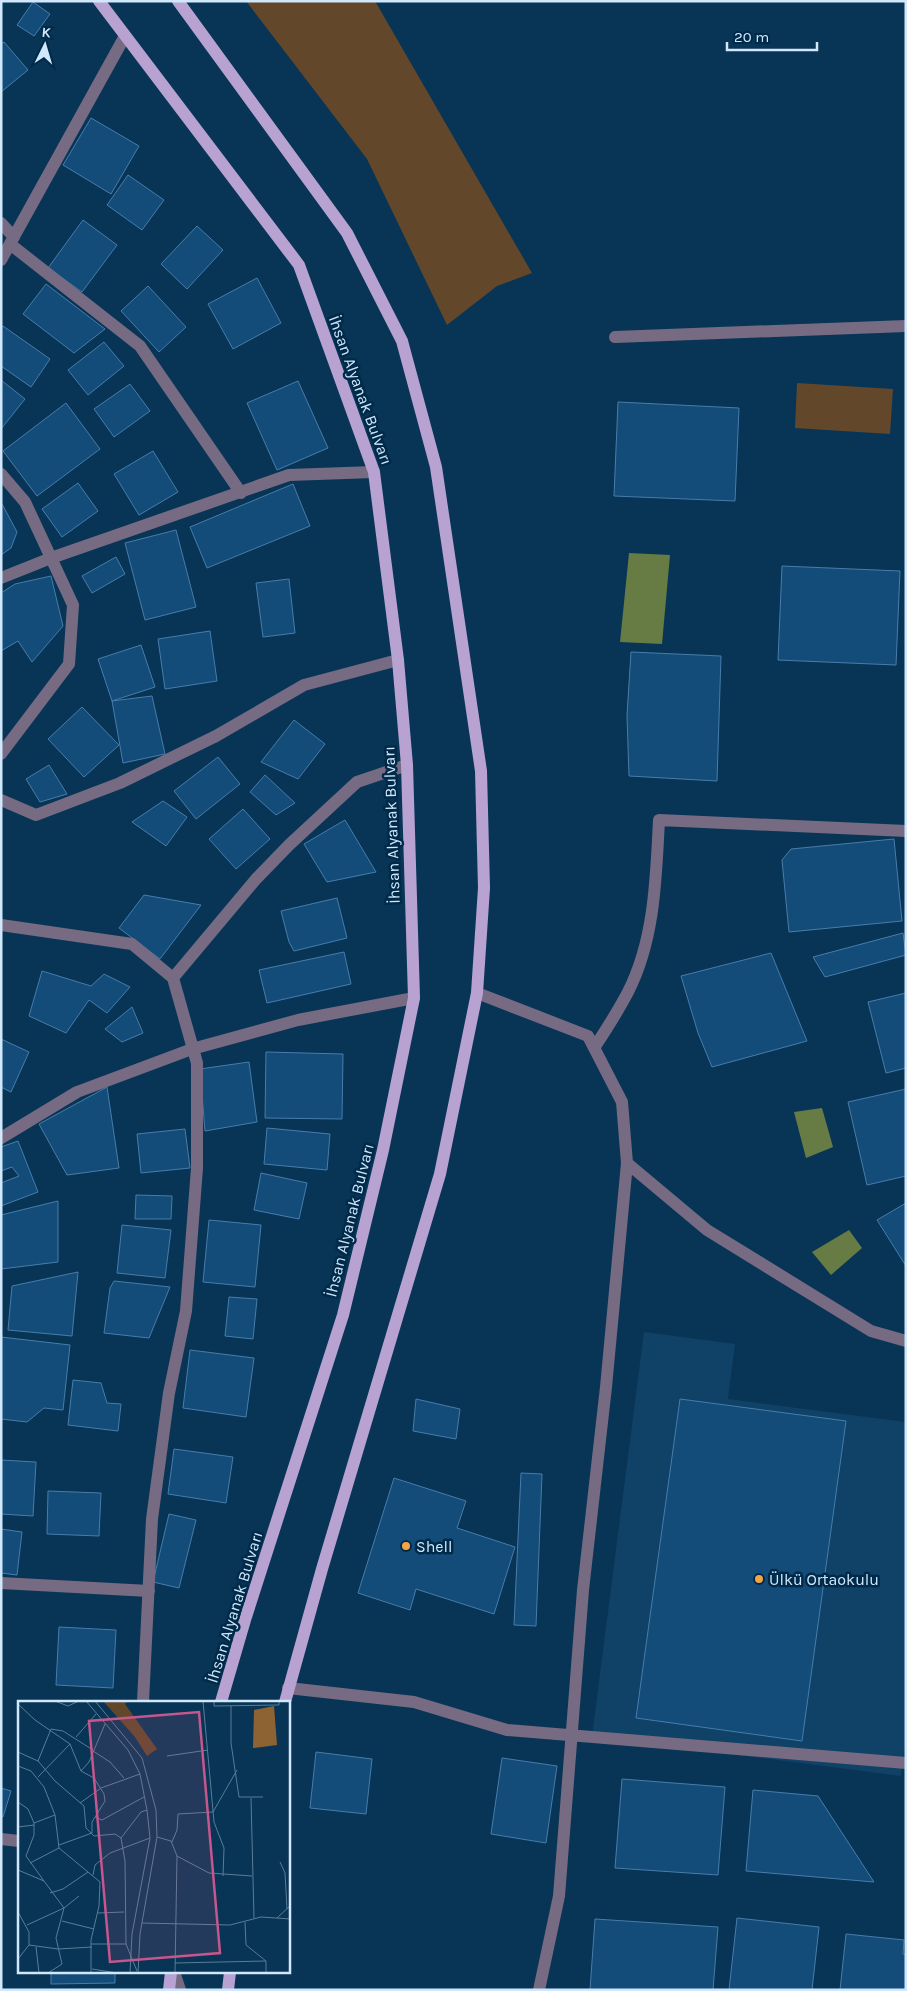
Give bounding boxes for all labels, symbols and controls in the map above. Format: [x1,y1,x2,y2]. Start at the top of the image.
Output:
north arrow [20,20,70,70]
scale bar [727,20,817,52]
text: K [41,24,52,41]
text: 20 m [734,28,769,46]
street label: İhsan Alyanak Bulvarı [325,313,396,467]
street label: İhsan Alyanak Bulvarı [379,746,404,904]
street label: İhsan Alyanak Bulvarı [321,1141,378,1299]
street label: İhsan Alyanak Bulvarı [202,1529,267,1685]
place label: Shell [416,1537,453,1556]
marker: Shell [400,1540,412,1552]
place label: Ülkü Ortaokulu [769,1570,879,1589]
marker: Ülkü Ortaokulu [753,1573,765,1585]
inset map [18,1701,290,1974]

